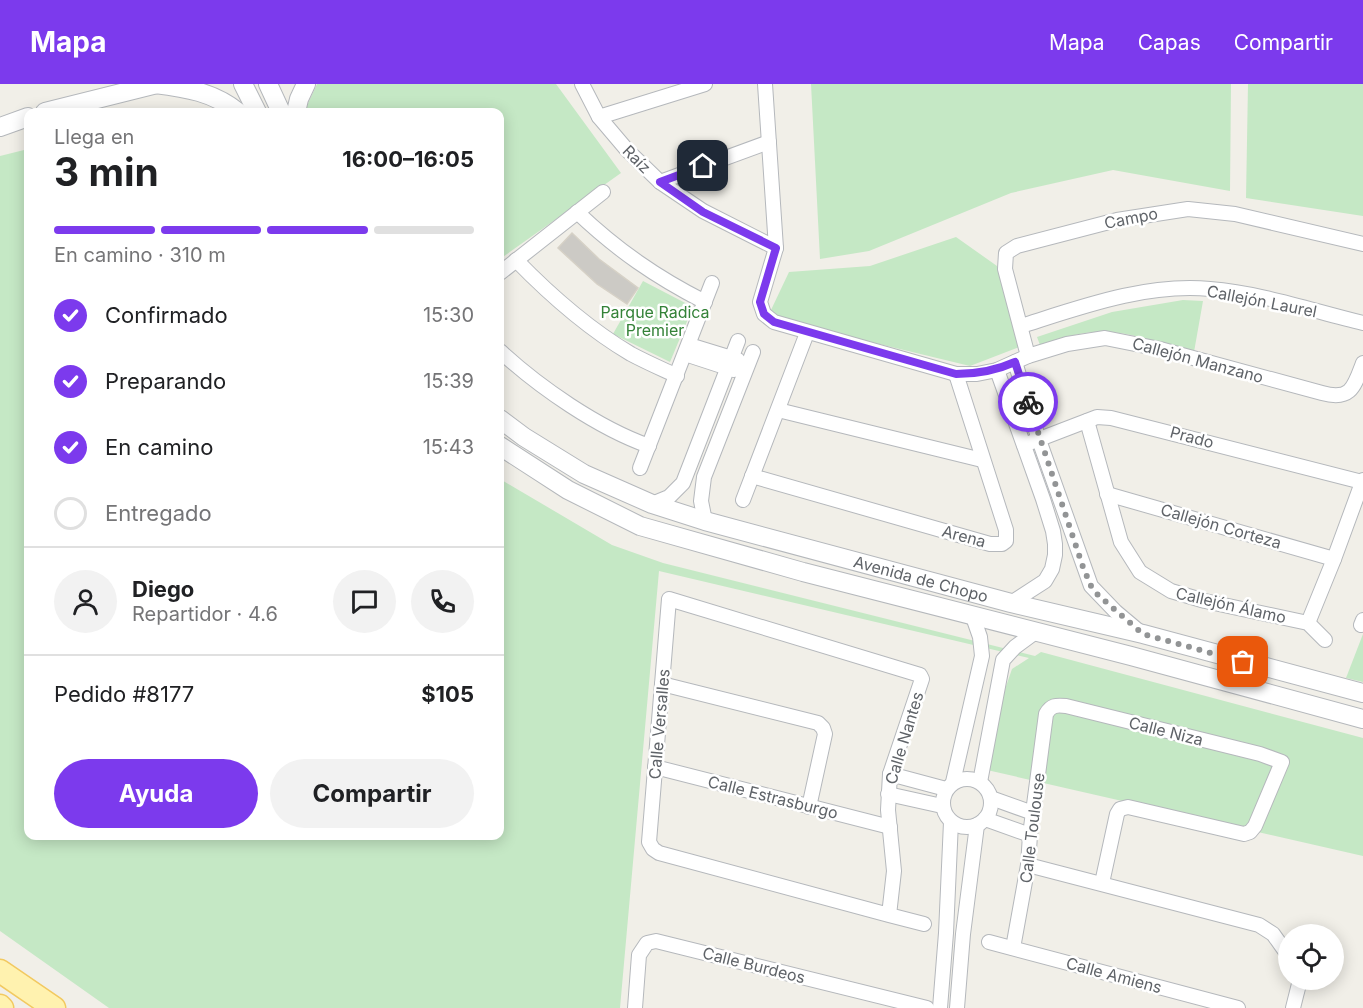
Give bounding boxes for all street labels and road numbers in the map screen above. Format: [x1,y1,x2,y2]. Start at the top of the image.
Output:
street label: Raíz [619,141,655,177]
street label: Campo [1103,203,1159,233]
street label: Callejón Laurel [1205,281,1319,321]
street label: Callejón Manzano [1130,333,1266,387]
street label: Prado [1168,422,1216,452]
street label: Callejón Corteza [1158,499,1284,553]
street label: Arena [940,521,988,551]
street label: Avenida de Chopo [852,551,990,606]
street label: Callejón Álamo [1174,583,1288,627]
street label: Calle Versalles [644,668,674,780]
street label: Calle Nantes [880,689,928,787]
street label: Calle Niza [1127,712,1205,750]
street label: Calle Estrasburgo [706,771,840,823]
street label: Calle Toulouse [1015,772,1049,884]
street label: Calle Burdeos [701,943,807,987]
street label: Calle Amiens [1064,953,1164,997]

